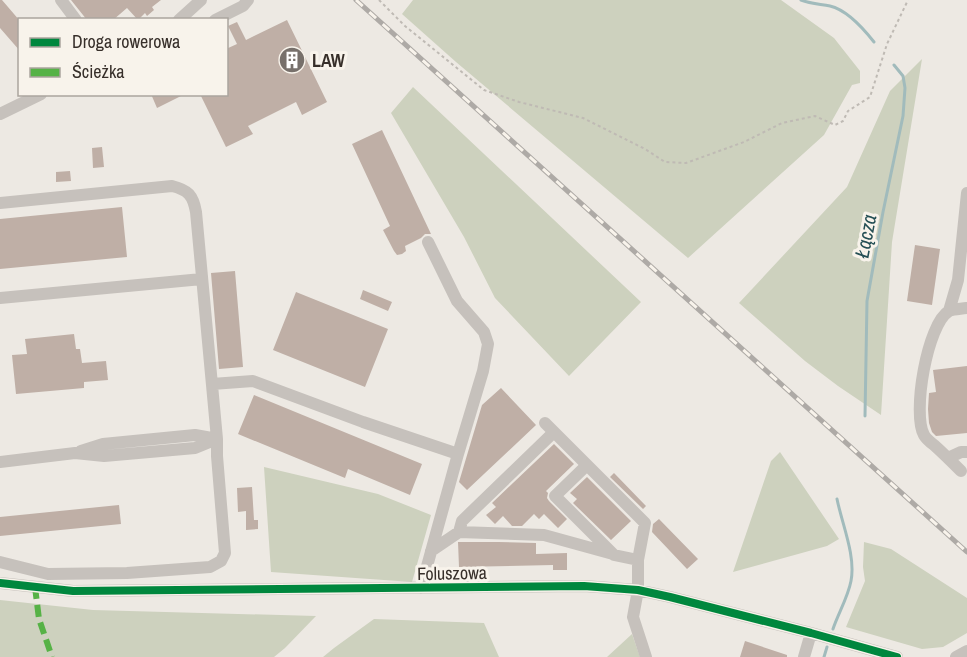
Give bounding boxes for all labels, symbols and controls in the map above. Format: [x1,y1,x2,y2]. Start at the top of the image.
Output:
legend [18,18,228,96]
text: Droga rowerowa [72,29,180,54]
building icon: LAW [277,45,307,75]
place label: LAW [312,48,345,73]
text: Ścieżka [72,59,125,84]
water label: Łącza [847,212,882,261]
street label: Foluszowa [417,560,487,586]

